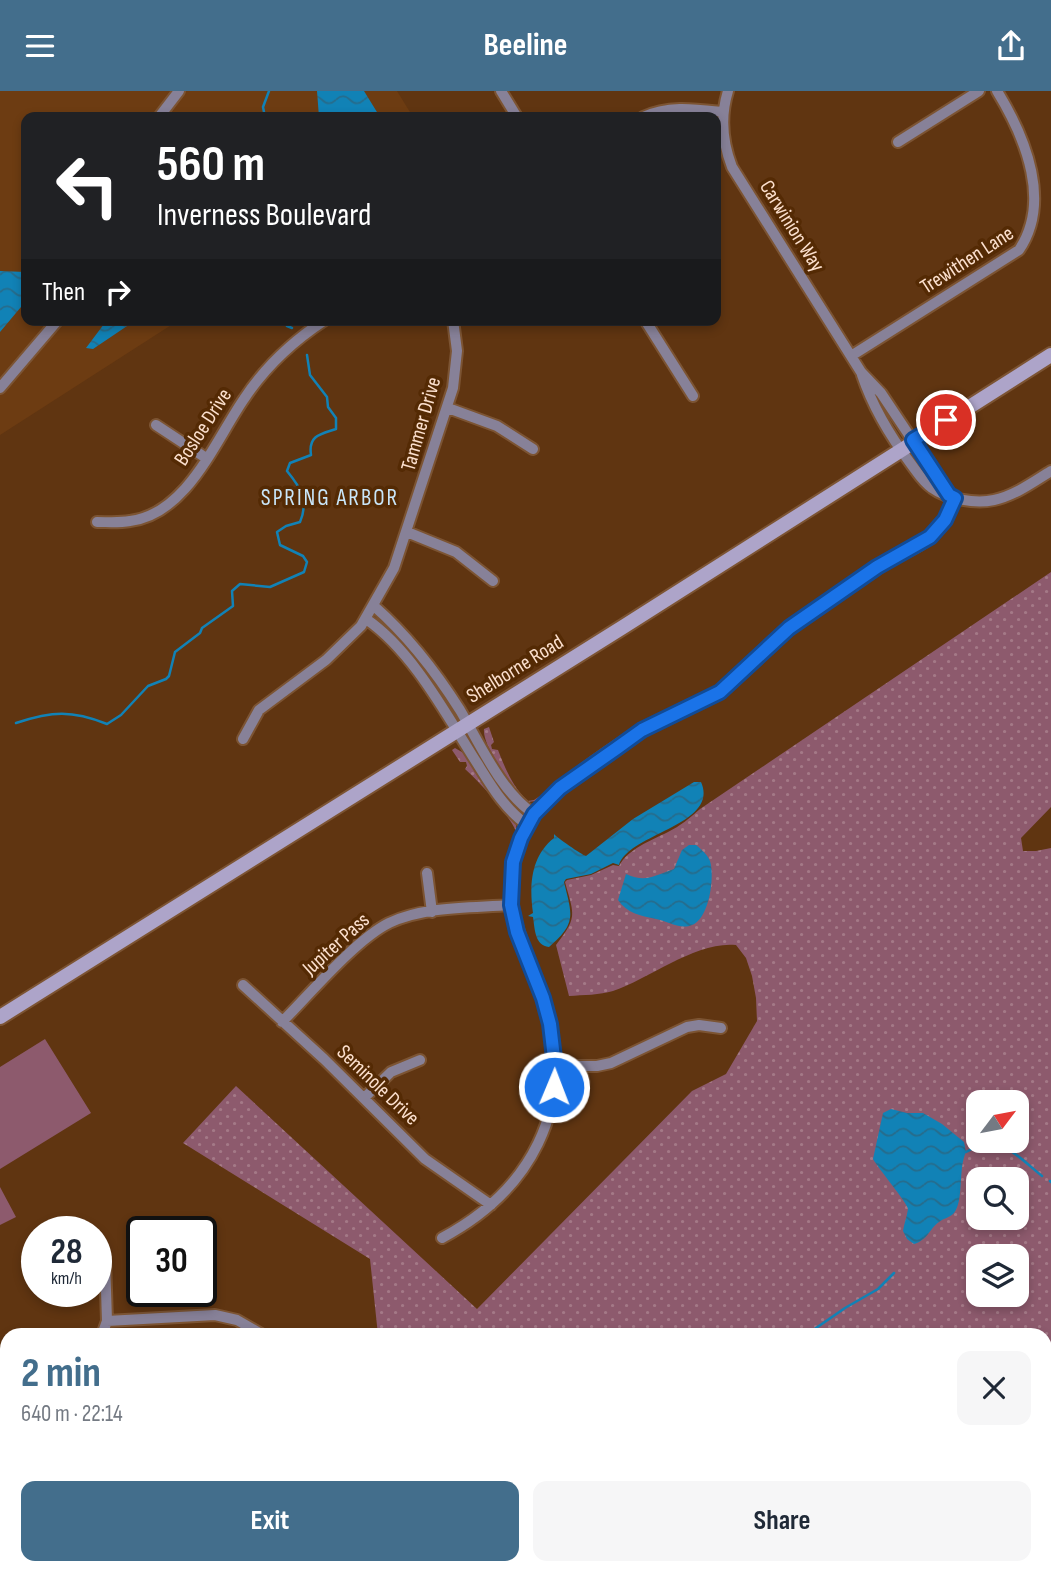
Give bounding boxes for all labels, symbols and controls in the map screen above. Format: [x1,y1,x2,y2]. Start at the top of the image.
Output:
text: Beeline [484,26,567,65]
icon: menu [21,27,59,65]
icon: share [992,27,1030,65]
text: 560 m [157,136,265,195]
icon: left [42,140,133,231]
street label: Carwinion Way [754,176,830,276]
text: Inverness Boulevard [157,196,371,235]
street label: Trewithen Lane [916,221,1018,299]
icon: right [99,273,137,311]
text: Then [42,277,85,308]
street label: Tammer Drive [396,374,446,474]
street label: Bosloe Drive [169,384,237,470]
pin [916,390,976,450]
icon: arrive [927,401,965,439]
district label: SPRING ARBOR [261,484,399,512]
street label: Shelborne Road [462,629,568,709]
street label: Jupiter Pass [297,908,375,981]
street label: Seminole Drive [332,1040,424,1130]
position arrow [517,1050,591,1124]
north arrow [966,1090,1029,1153]
map controls [966,1090,1029,1307]
button: search [966,1167,1029,1230]
speed limit sign: 30 [126,1216,217,1307]
text: 28 [51,1231,82,1274]
button: layers [966,1244,1029,1307]
text: km/h [51,1268,82,1289]
text: 2 min [21,1348,101,1399]
button: close [957,1351,1031,1425]
text: 640 m · 22:14 [21,1400,123,1428]
button: Exit [21,1481,519,1561]
button: Share [533,1481,1031,1561]

